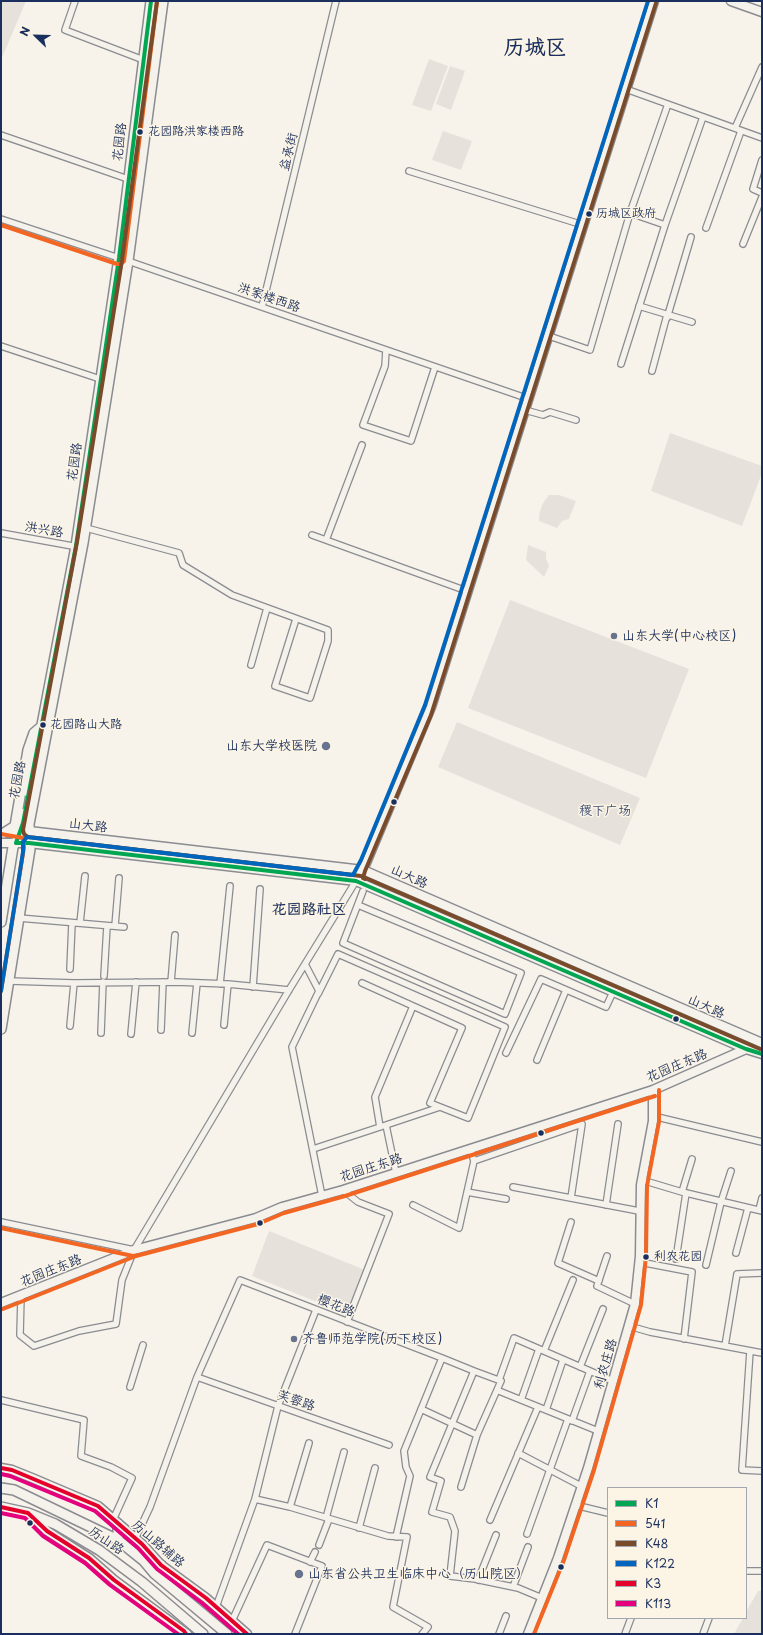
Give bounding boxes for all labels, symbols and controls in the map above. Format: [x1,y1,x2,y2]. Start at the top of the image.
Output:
north arrow [16,16,56,56]
text: N [15,24,34,38]
district label: 历城区 [504,35,566,61]
street label: 花园路 [110,122,130,162]
place label: 花园路洪家楼西路 [148,125,244,139]
marker: 花园路洪家楼西路 [135,127,145,137]
street label: 益承街 [277,131,301,173]
place label: 历城区政府 [596,207,656,221]
marker: 历城区政府 [584,209,594,219]
street label: 洪家楼西路 [236,280,302,316]
street label: 花园路 [65,442,85,482]
street label: 洪兴路 [23,519,65,541]
place label: 山东大学(中心校区) [622,628,736,644]
marker: 山东大学(中心校区) [609,631,619,641]
place label: 花园路山大路 [50,718,122,732]
marker: 花园路山大路 [38,720,48,730]
place label: 山东大学校医院 [226,738,317,754]
marker: 山东大学校医院 [320,740,332,752]
street label: 花园路 [7,759,29,801]
unlabelled marker [389,797,399,807]
park label: 稷下广场 [579,803,631,819]
street label: 山大路 [68,816,108,836]
street label: 山大路 [388,862,430,892]
district label: 花园路社区 [272,901,346,919]
street label: 山大路 [685,992,727,1022]
unlabelled marker [671,1014,681,1024]
street label: 花园庄东路 [644,1046,710,1086]
unlabelled marker [536,1128,546,1138]
street label: 花园庄东路 [338,1151,404,1185]
unlabelled marker [255,1218,265,1228]
place label: 利农花园 [654,1250,702,1264]
street label: 花园庄东路 [18,1252,84,1290]
marker: 利农花园 [641,1252,651,1262]
street label: 樱花路 [315,1292,357,1320]
place label: 齐鲁师范学院(历下校区) [302,1331,442,1347]
marker: 齐鲁师范学院(历下校区) [289,1334,299,1344]
street label: 利农庄路 [591,1337,621,1391]
street label: 芙蓉路 [275,1387,317,1415]
legend [607,1487,747,1619]
text: K1 [645,1494,659,1512]
text: 541 [645,1514,665,1532]
street label: 历山路辅路 [128,1517,188,1571]
unlabelled marker [25,1518,35,1528]
street label: 历山路 [85,1524,127,1558]
text: K48 [645,1534,668,1552]
text: K122 [645,1554,675,1572]
unlabelled marker [556,1562,566,1572]
place label: 山东省公共卫生临床中心（历山院区） [308,1566,529,1582]
marker: 山东省公共卫生临床中心（历山院区） [293,1568,305,1580]
text: K3 [645,1574,661,1592]
text: K113 [645,1594,671,1612]

